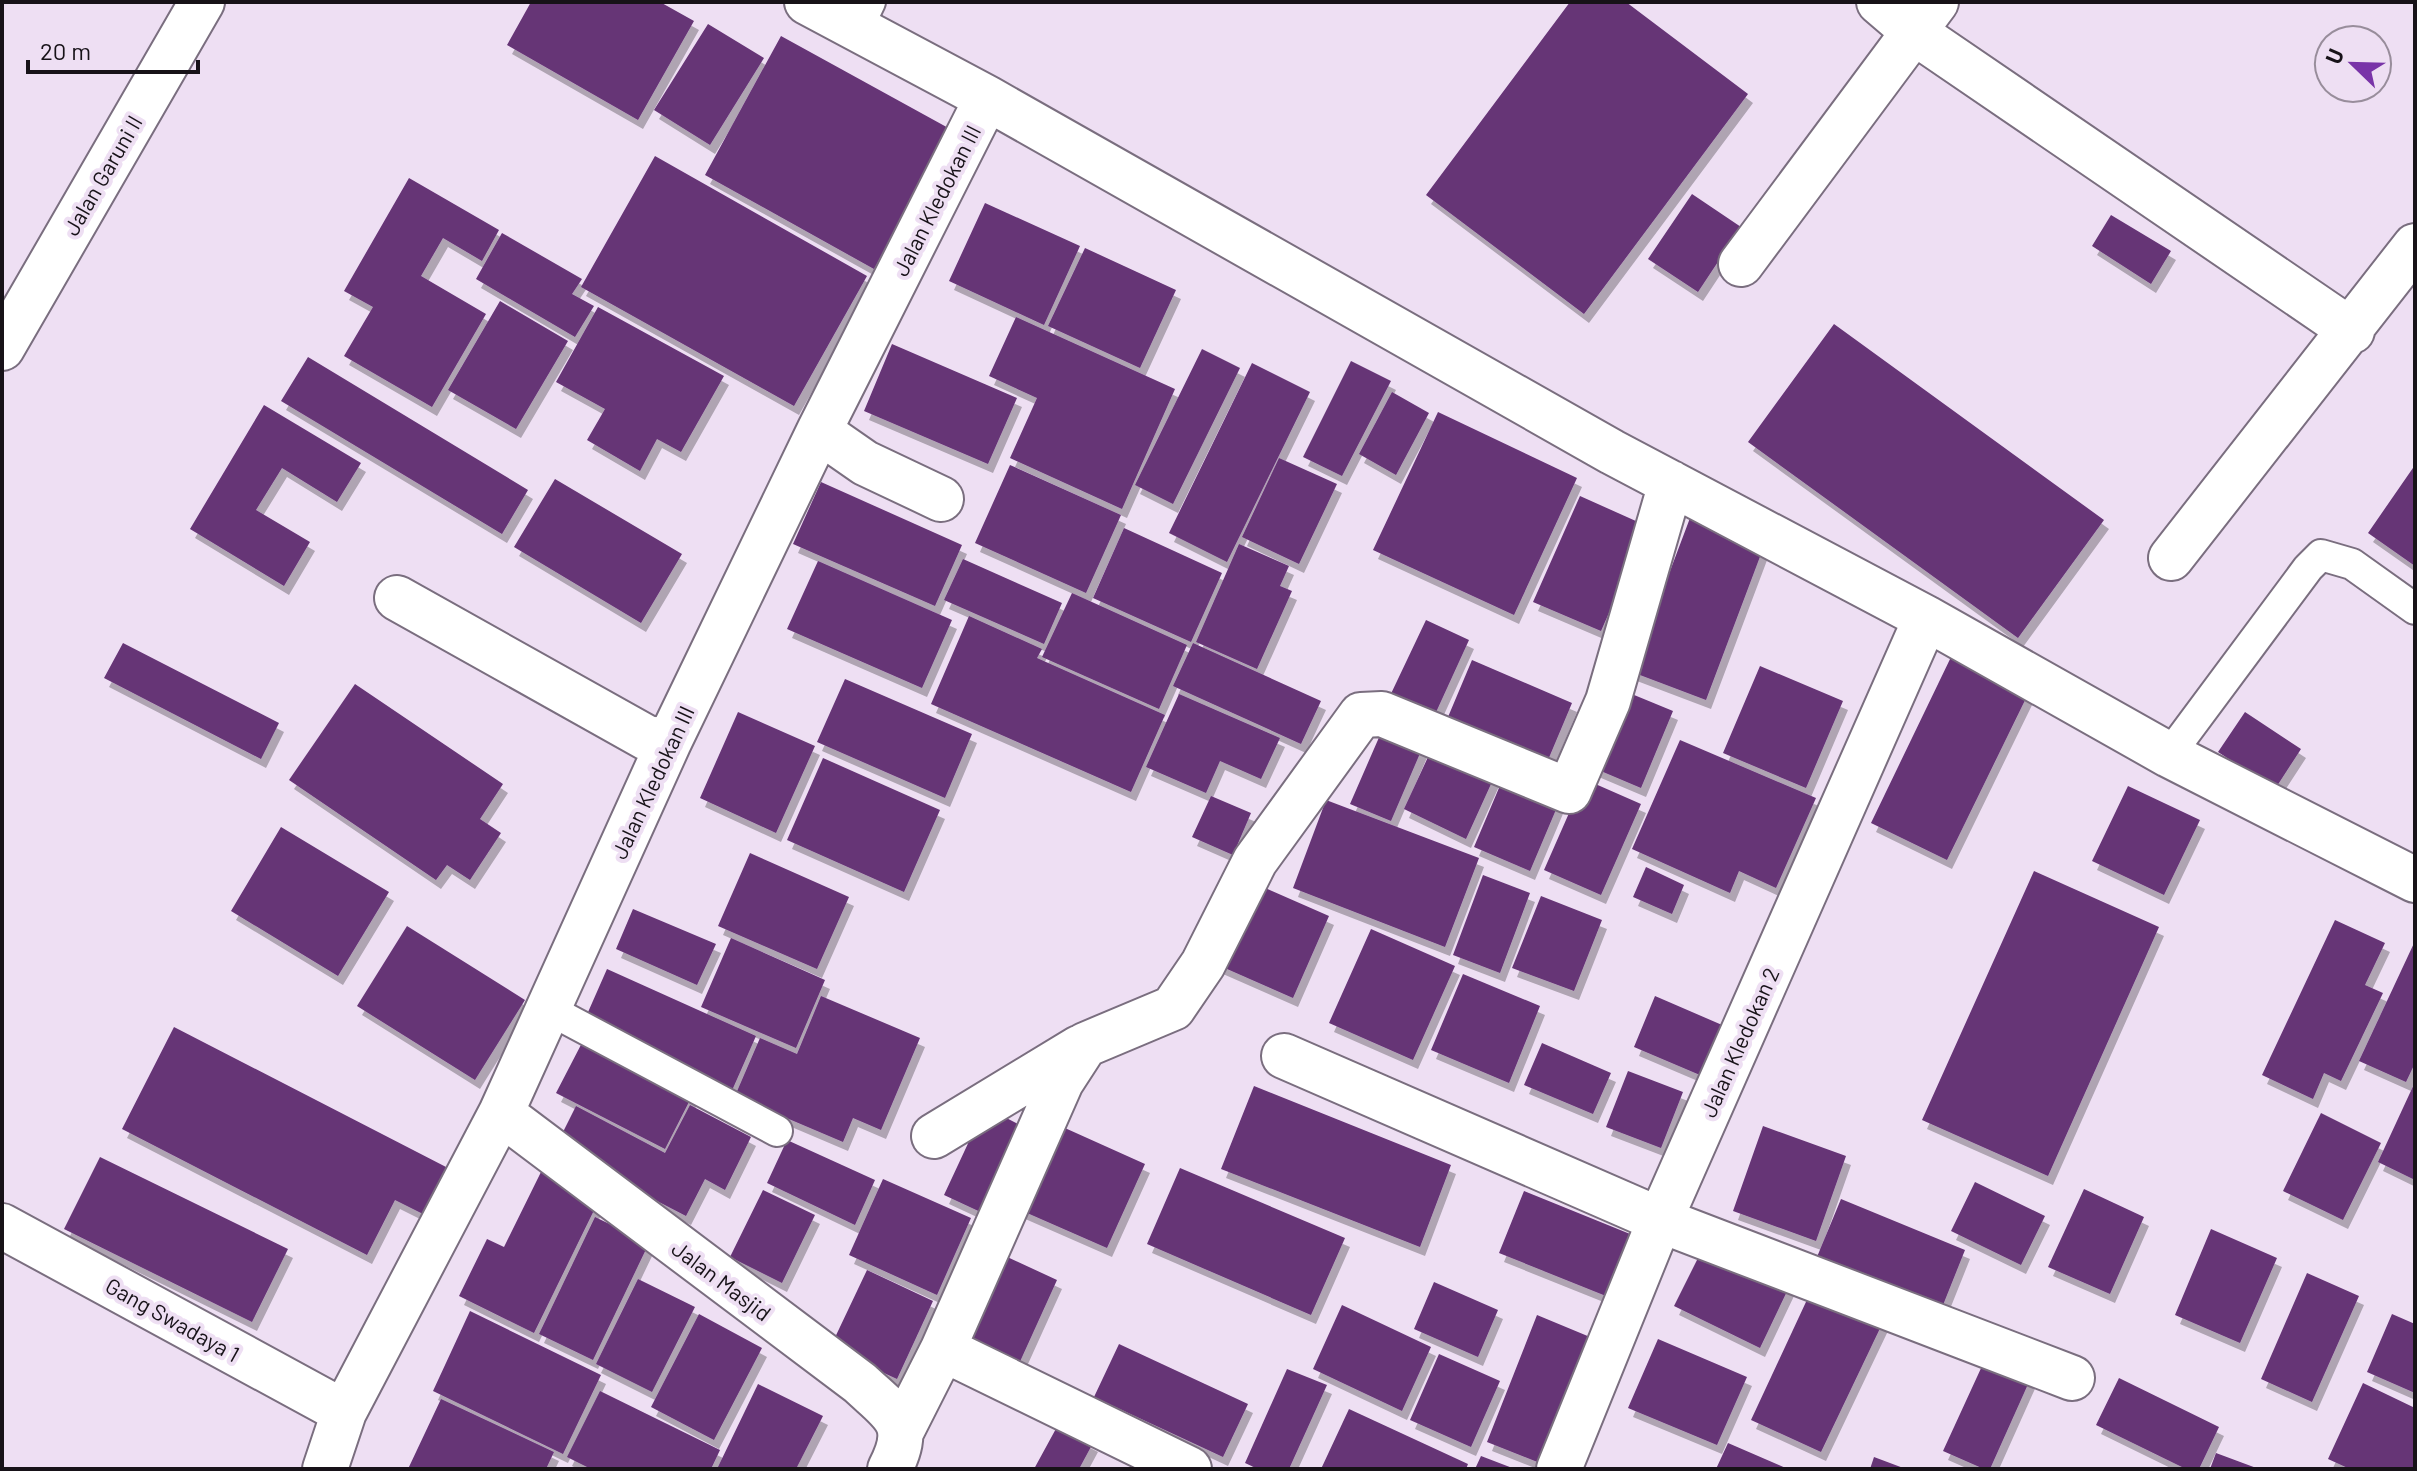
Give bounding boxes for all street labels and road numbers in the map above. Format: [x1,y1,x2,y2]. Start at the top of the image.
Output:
street label: Jalan Garuni II [57,110,147,240]
street label: Jalan Kledokan III [887,120,985,280]
street label: Jalan Kledokan III [605,701,699,863]
street label: Jalan Kledokan 2 [1694,963,1784,1121]
street label: Jalan Masjid [667,1234,777,1326]
street label: Gang Swadaya 1 [102,1272,244,1366]

